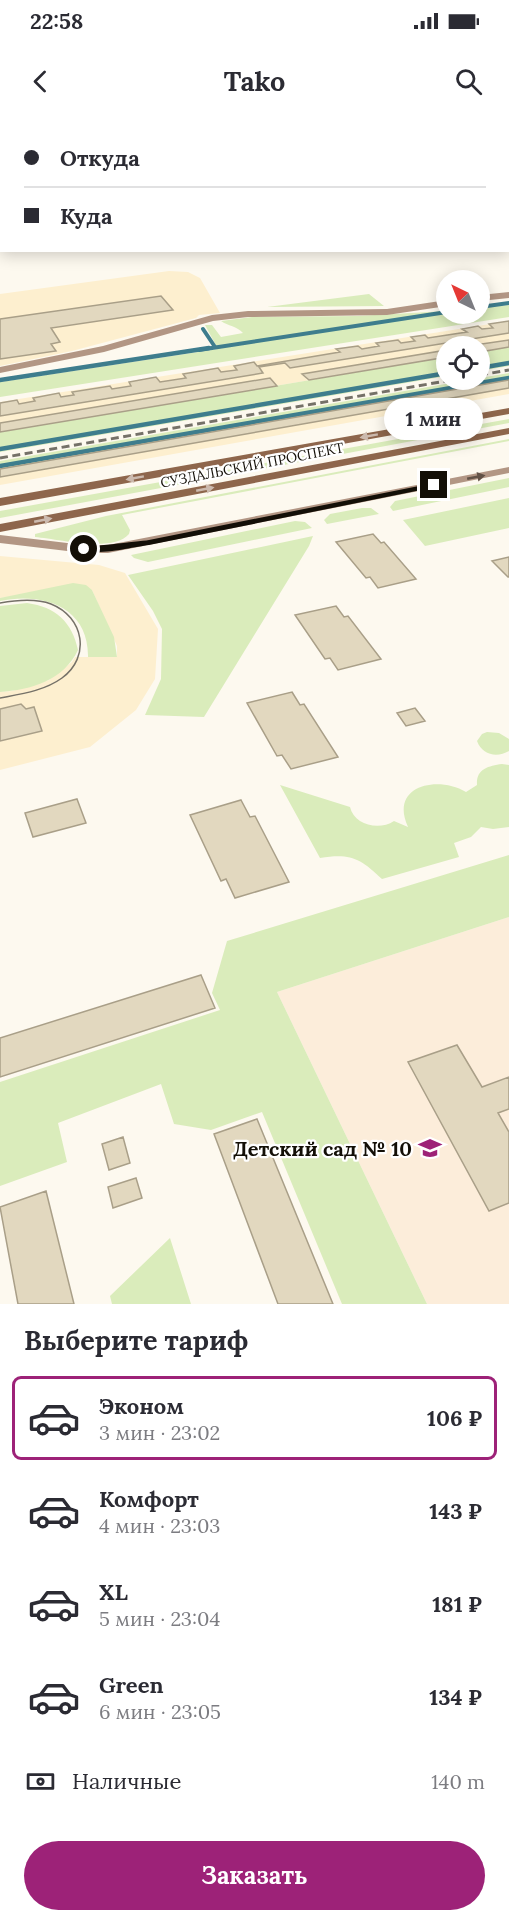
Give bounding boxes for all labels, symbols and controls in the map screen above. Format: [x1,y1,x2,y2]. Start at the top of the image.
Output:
text: 22:58 [30,7,83,35]
text: Tako [224,64,285,98]
icon: back [24,65,57,98]
icon: search [452,65,485,98]
text: Откуда [60,144,140,172]
text: Куда [60,202,112,230]
north arrow [436,270,490,324]
map controls [436,270,490,390]
button: locate [436,336,490,390]
callout: 1 мин [384,398,484,440]
text: 1 мин [406,406,461,431]
one-way arrow [359,432,378,441]
street label: СУЗДАЛЬСКИЙ ПРОСПЕКТ [159,438,345,492]
route end [420,471,447,498]
one-way arrow [466,472,485,481]
one-way arrow [126,474,145,483]
one-way arrow [196,484,215,493]
one-way arrow [34,515,53,524]
route start [70,535,97,562]
school or university icon: Детский сад № 10 [417,1135,443,1161]
place label: Детский сад № 10 [233,1136,412,1161]
text: Выберите тариф [24,1323,248,1357]
icon: car [27,1391,81,1445]
text: Эконом [99,1392,184,1420]
text: 106 ₽ [427,1404,482,1432]
text: 3 мин · 23:02 [99,1420,220,1445]
icon: car [27,1484,81,1538]
text: Комфорт [99,1485,199,1513]
text: 143 ₽ [429,1497,482,1525]
text: 4 мин · 23:03 [99,1513,221,1538]
icon: car [27,1577,81,1631]
text: XL [99,1578,128,1606]
text: 181 ₽ [432,1590,482,1618]
text: 5 мин · 23:04 [99,1606,220,1631]
icon: car [27,1670,81,1724]
text: Green [99,1671,164,1699]
text: 134 ₽ [429,1683,482,1711]
text: 6 мин · 23:05 [99,1699,221,1724]
icon: cash [24,1765,57,1798]
text: Наличные [72,1767,181,1795]
text: 140 m [431,1769,485,1794]
button: Заказать [24,1841,485,1910]

